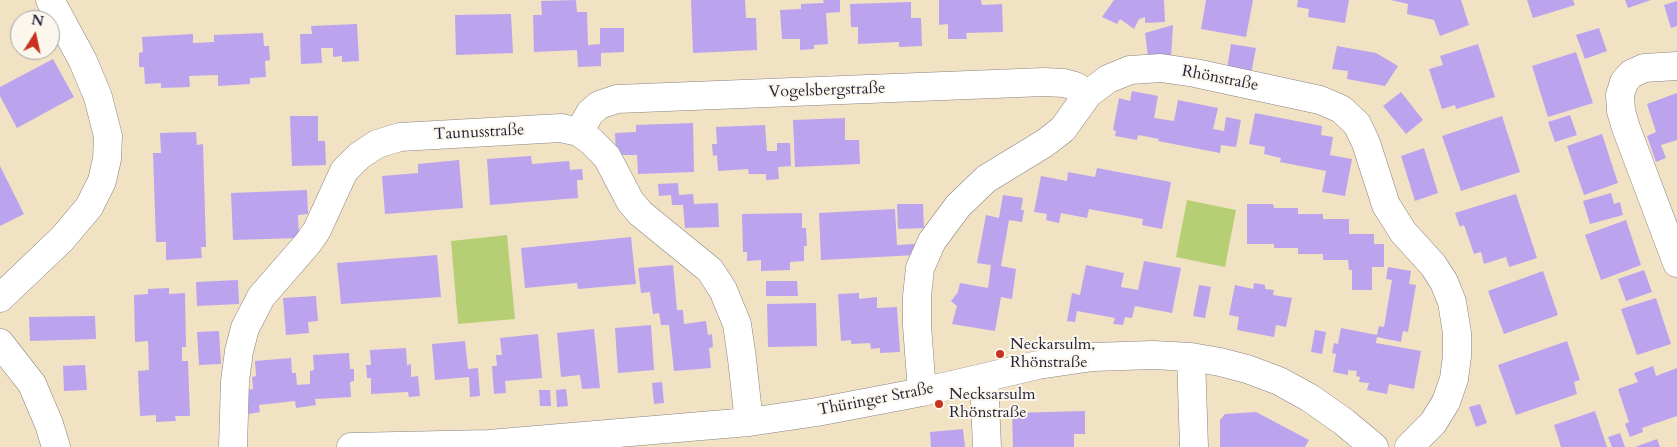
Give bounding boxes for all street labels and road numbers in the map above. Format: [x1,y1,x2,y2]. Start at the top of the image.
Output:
street label: Rhönstraße [1180,62,1260,96]
street label: Vogelsbergstraße [768,79,886,103]
street label: Taunusstraße [433,121,525,145]
street label: Thüringer Straße [816,379,936,421]

